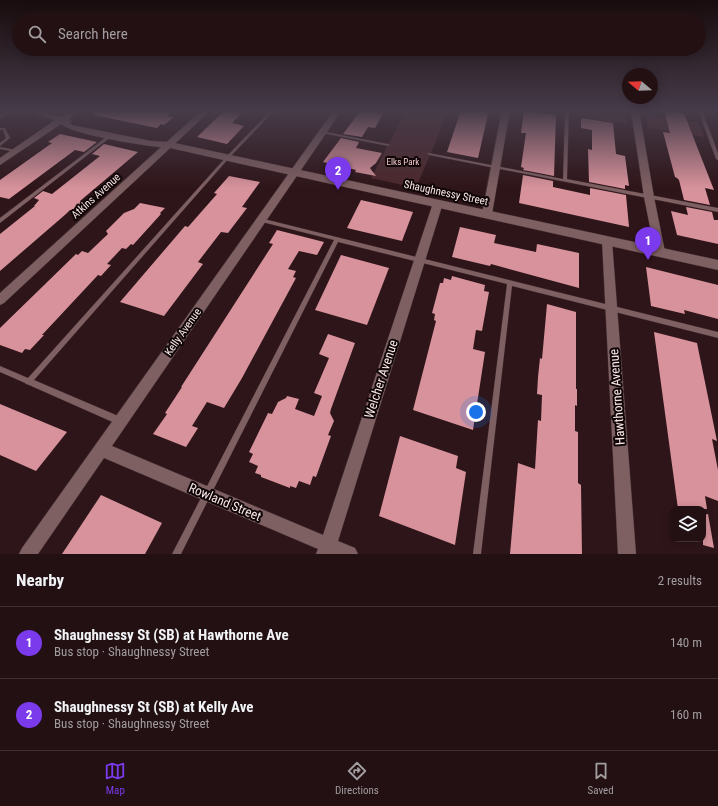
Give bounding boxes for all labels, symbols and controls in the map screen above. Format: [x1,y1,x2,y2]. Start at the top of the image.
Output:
search box [12,12,706,56]
icon: search [26,23,48,45]
text: Search here [58,25,128,43]
north arrow [622,68,658,104]
pin: 2 [325,157,351,190]
park label: Elks Park [387,157,419,167]
street label: Atkins Avenue [69,171,123,221]
street label: Shaughnessy Street [403,178,489,208]
pin: 1 [635,227,661,260]
street label: Kelly Avenue [162,306,204,358]
street label: Welcher Avenue [361,338,401,420]
street label: Hawthorne Avenue [606,349,628,445]
your location [466,402,486,422]
street label: Rowland Street [187,480,264,524]
map controls [670,506,706,542]
button: layers [670,506,706,542]
text: Nearby [16,570,64,590]
text: 2 results [658,573,702,588]
text: Shaughnessy St (SB) at Hawthorne Ave [54,626,289,644]
text: 1 [26,635,32,650]
text: 140 m [670,635,702,650]
text: Bus stop · Shaughnessy Street [54,644,209,659]
text: Shaughnessy St (SB) at Kelly Ave [54,698,254,716]
text: 2 [26,707,32,722]
text: 160 m [670,707,702,722]
text: Bus stop · Shaughnessy Street [54,716,209,731]
tab: Map [104,760,126,797]
tab: Directions [335,760,379,797]
tab: Saved [588,760,614,797]

